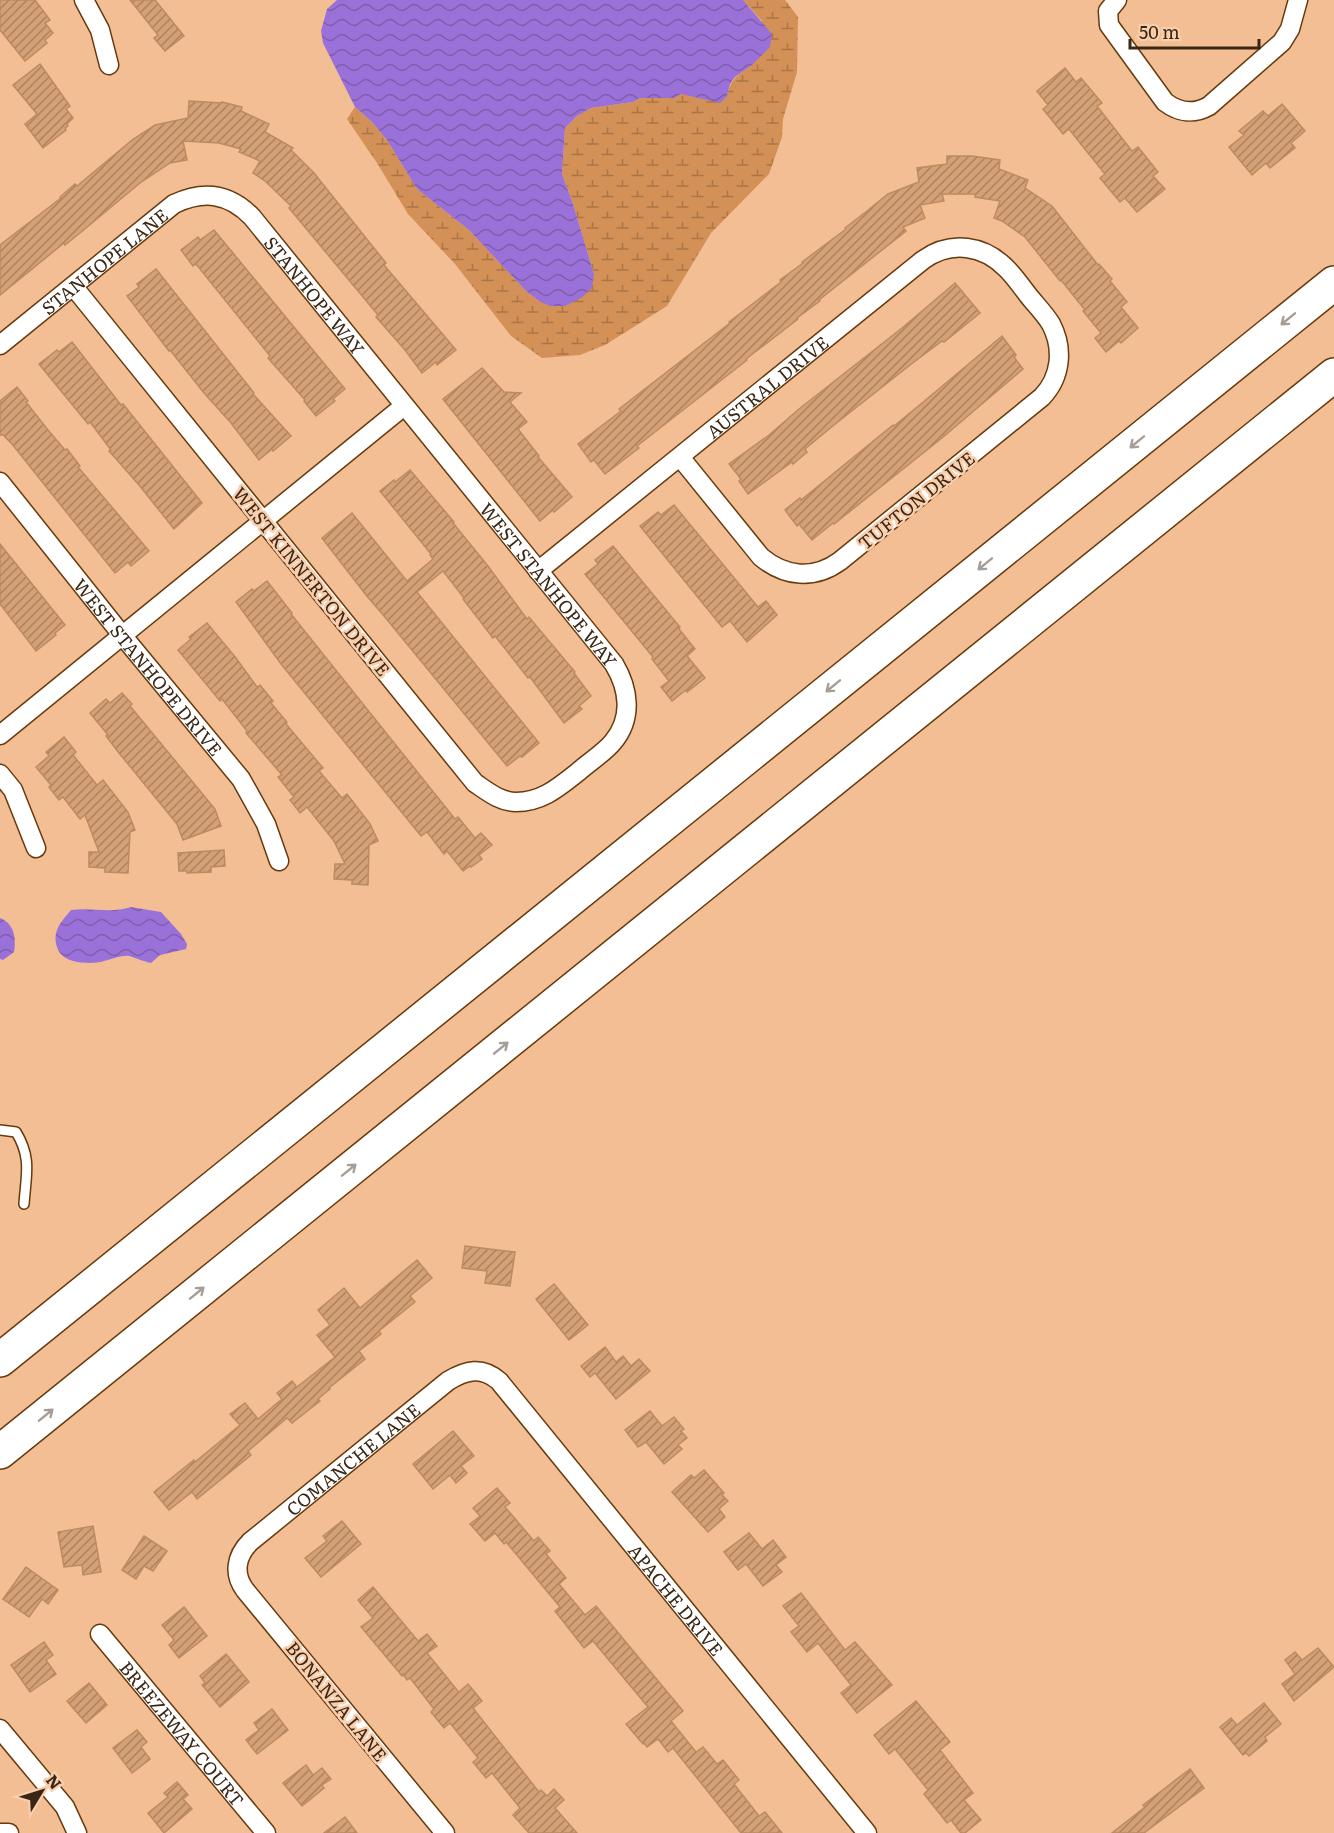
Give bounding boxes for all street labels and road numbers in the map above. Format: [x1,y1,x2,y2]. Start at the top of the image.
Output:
street label: STANHOPE LANE [35,201,173,320]
street label: STANHOPE WAY [259,230,372,361]
street label: AUSTRAL DRIVE [700,328,834,444]
street label: TUFTON DRIVE [852,444,980,556]
street label: WEST KINNERTON DRIVE [227,480,397,682]
street label: WEST STANHOPE WAY [474,496,624,672]
street label: WEST STANHOPE DRIVE [68,572,230,761]
street label: COMANCHE LANE [280,1396,425,1521]
street label: APACHE DRIVE [623,1537,731,1661]
street label: BONANZA LANE [280,1635,394,1767]
street label: BREEZEWAY COURT [114,1654,251,1812]

